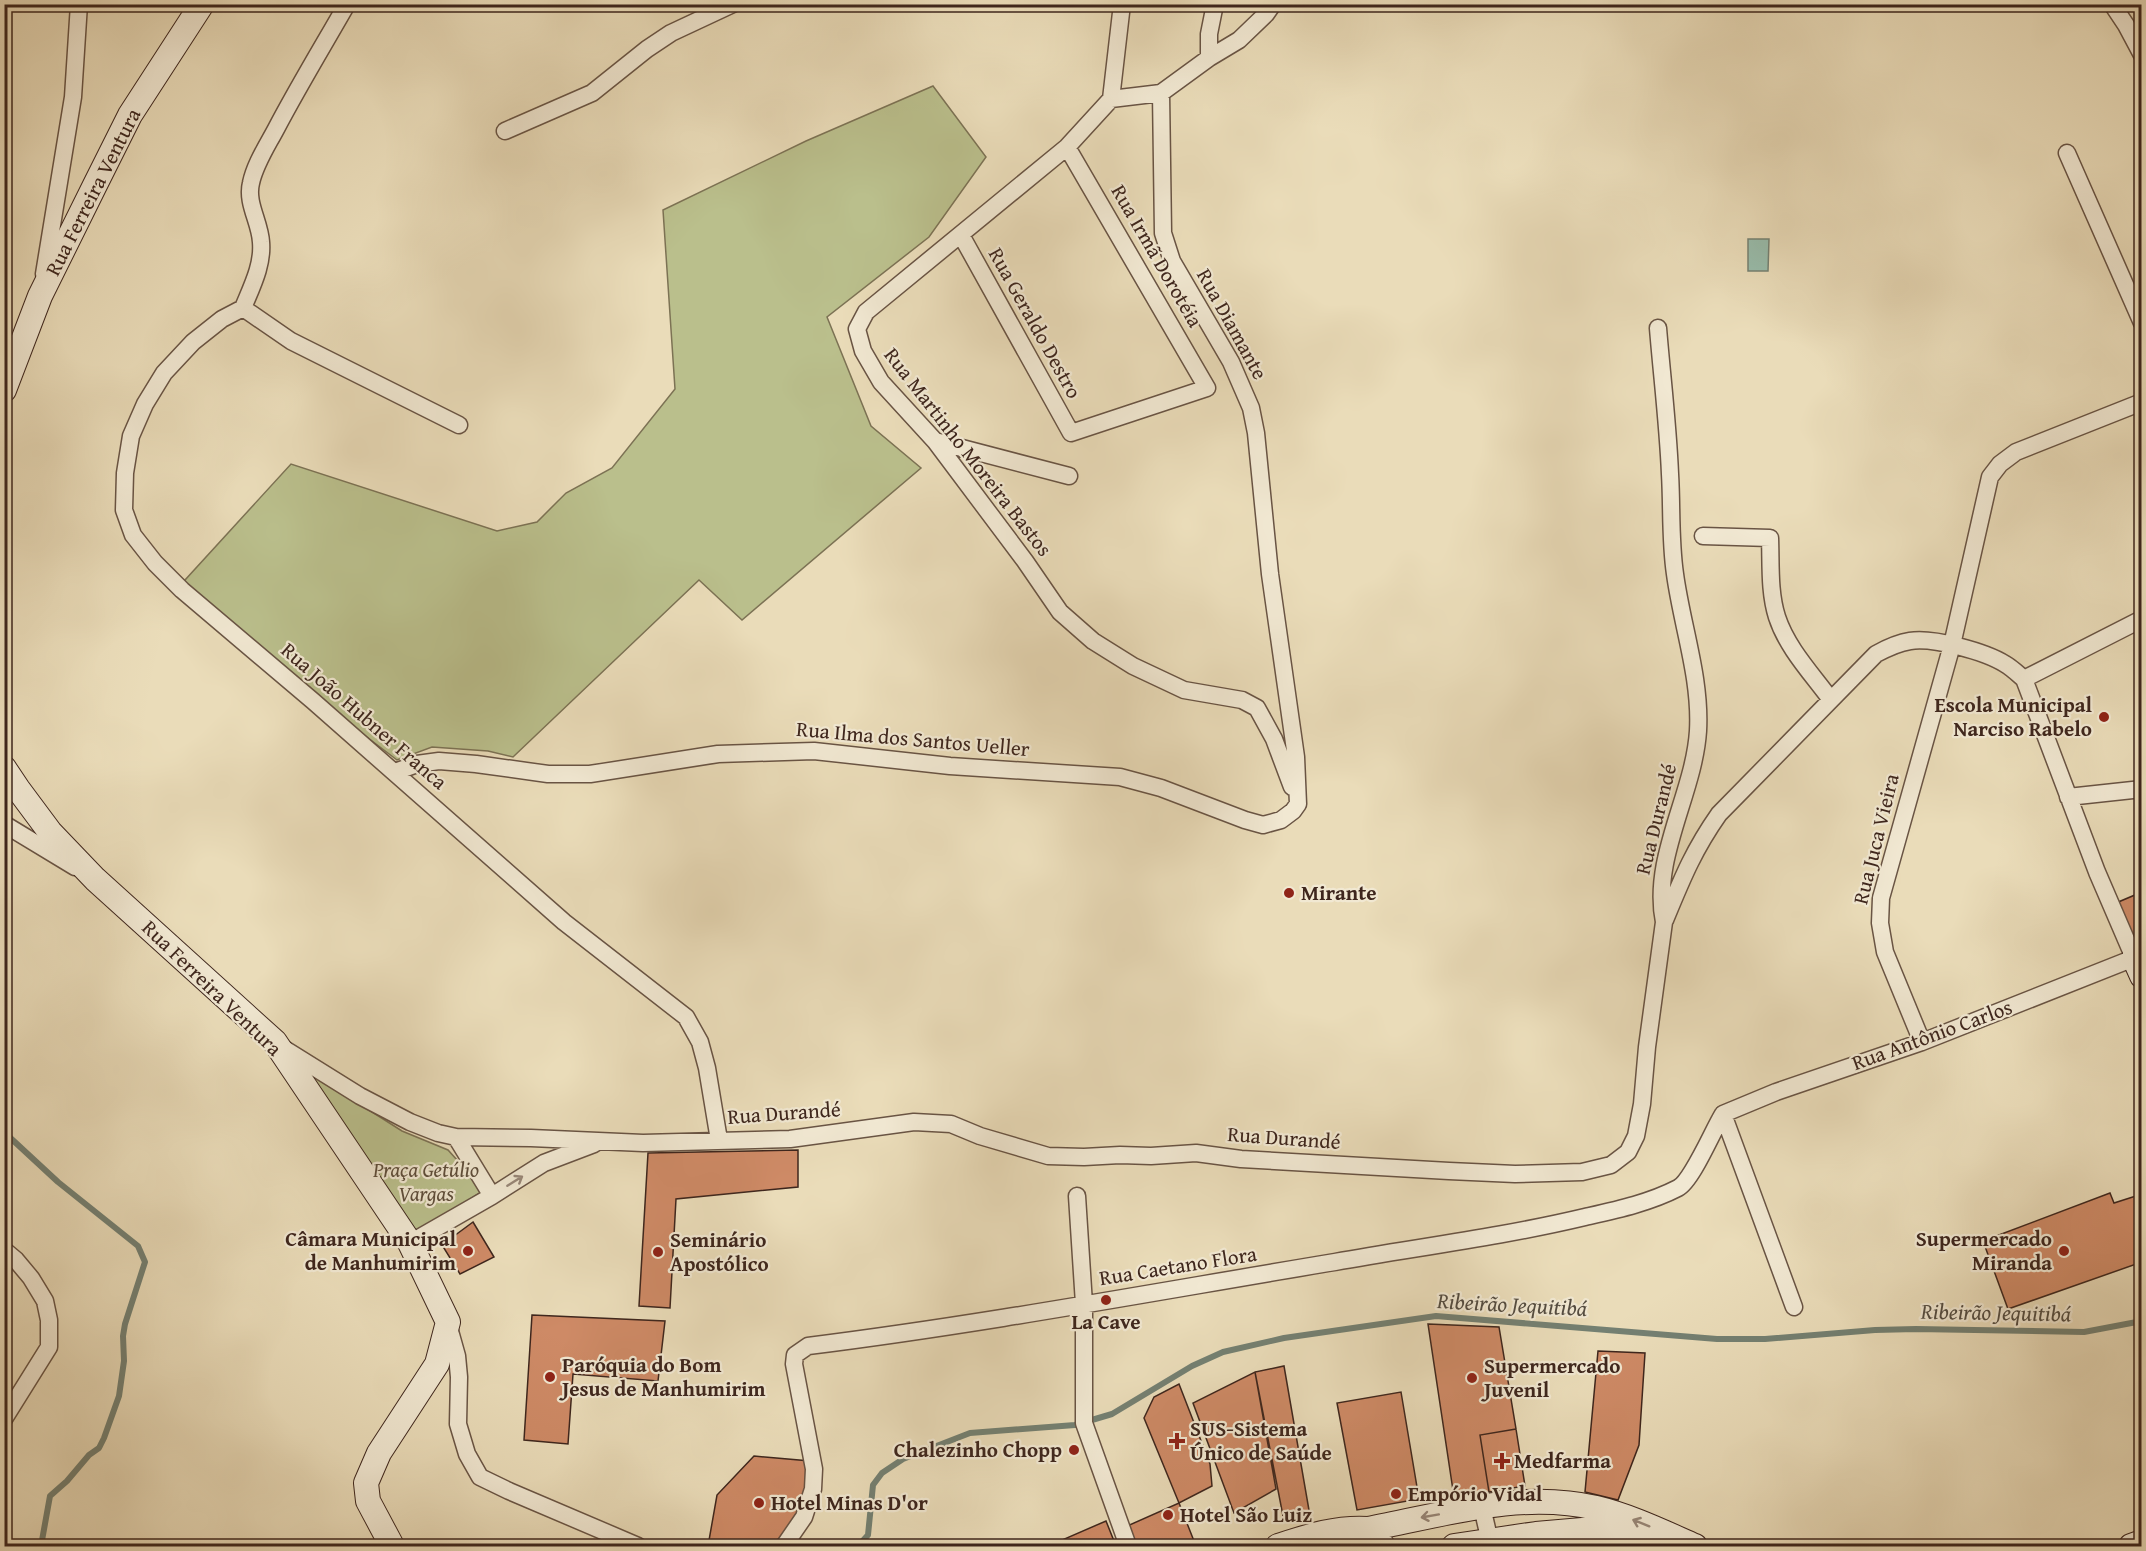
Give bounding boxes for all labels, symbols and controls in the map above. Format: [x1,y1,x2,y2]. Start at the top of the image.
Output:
street label: Rua Ferreira Ventura [37,103,148,281]
street label: Rua Irmã Dorotéia [1104,179,1211,333]
street label: Rua Geraldo Destro [981,242,1090,404]
street label: Rua Diamante [1189,263,1276,385]
street label: Rua Martinho Moreira Bastos [877,341,1060,563]
street label: Rua João Hubner Franca [274,635,454,797]
place label: Escola Municipal Narciso Rabelo [1935,689,2092,744]
marker: Escola Municipal Narciso Rabelo [2097,710,2111,724]
street label: Rua Ilma dos Santos Ueller [795,713,1031,764]
street label: Rua Durandé [1627,760,1684,878]
street label: Rua Juca Vieira [1844,770,1907,907]
place label: Mirante [1301,877,1376,908]
marker: Mirante [1282,886,1296,900]
street label: Rua Ferreira Ventura [135,912,289,1063]
street label: Rua Antônio Carlos [1847,991,2016,1078]
street label: Rua Durandé [726,1093,842,1132]
street label: Rua Durandé [1226,1118,1342,1157]
park label: Praça Getúlio Vargas [372,1154,479,1209]
one-way arrow [506,1175,523,1187]
place label: Câmara Municipal de Manhumirim [285,1223,456,1278]
place label: Supermercado Miranda [1916,1223,2052,1278]
place label: Seminário Apostólico [670,1224,769,1279]
street label: Rua Caetano Flora [1097,1238,1259,1293]
marker: Câmara Municipal de Manhumirim [461,1244,475,1258]
marker: Supermercado Miranda [2057,1244,2071,1258]
marker: Seminário Apostólico [651,1245,665,1259]
water label: Ribeirão Jequitibá [1435,1284,1588,1324]
marker: La Cave [1099,1293,1113,1307]
water label: Ribeirão Jequitibá [1920,1295,2071,1329]
place label: La Cave [1071,1306,1141,1337]
place label: Paróquia do Bom Jesus de Manhumirim [559,1349,766,1404]
place label: Supermercado Juvenil [1481,1350,1620,1405]
marker: Paróquia do Bom Jesus de Manhumirim [543,1370,557,1384]
marker: Supermercado Juvenil [1465,1371,1479,1385]
place label: SUS-Sistema Único de Saúde [1190,1413,1332,1468]
marker: SUS-Sistema Único de Saúde [1168,1432,1186,1450]
place label: Chalezinho Chopp [894,1434,1062,1465]
marker: Chalezinho Chopp [1067,1443,1081,1457]
place label: Medfarma [1514,1445,1611,1476]
marker: Medfarma [1495,1454,1509,1468]
place label: Empório Vidal [1408,1478,1543,1509]
place label: Hotel Minas D'or [771,1487,928,1518]
marker: Empório Vidal [1389,1487,1403,1501]
marker: Hotel Minas D'or [752,1496,766,1510]
place label: Hotel São Luiz [1180,1499,1312,1530]
marker: Hotel São Luiz [1161,1508,1175,1522]
one-way arrow [1421,1511,1440,1522]
one-way arrow [1633,1517,1651,1528]

